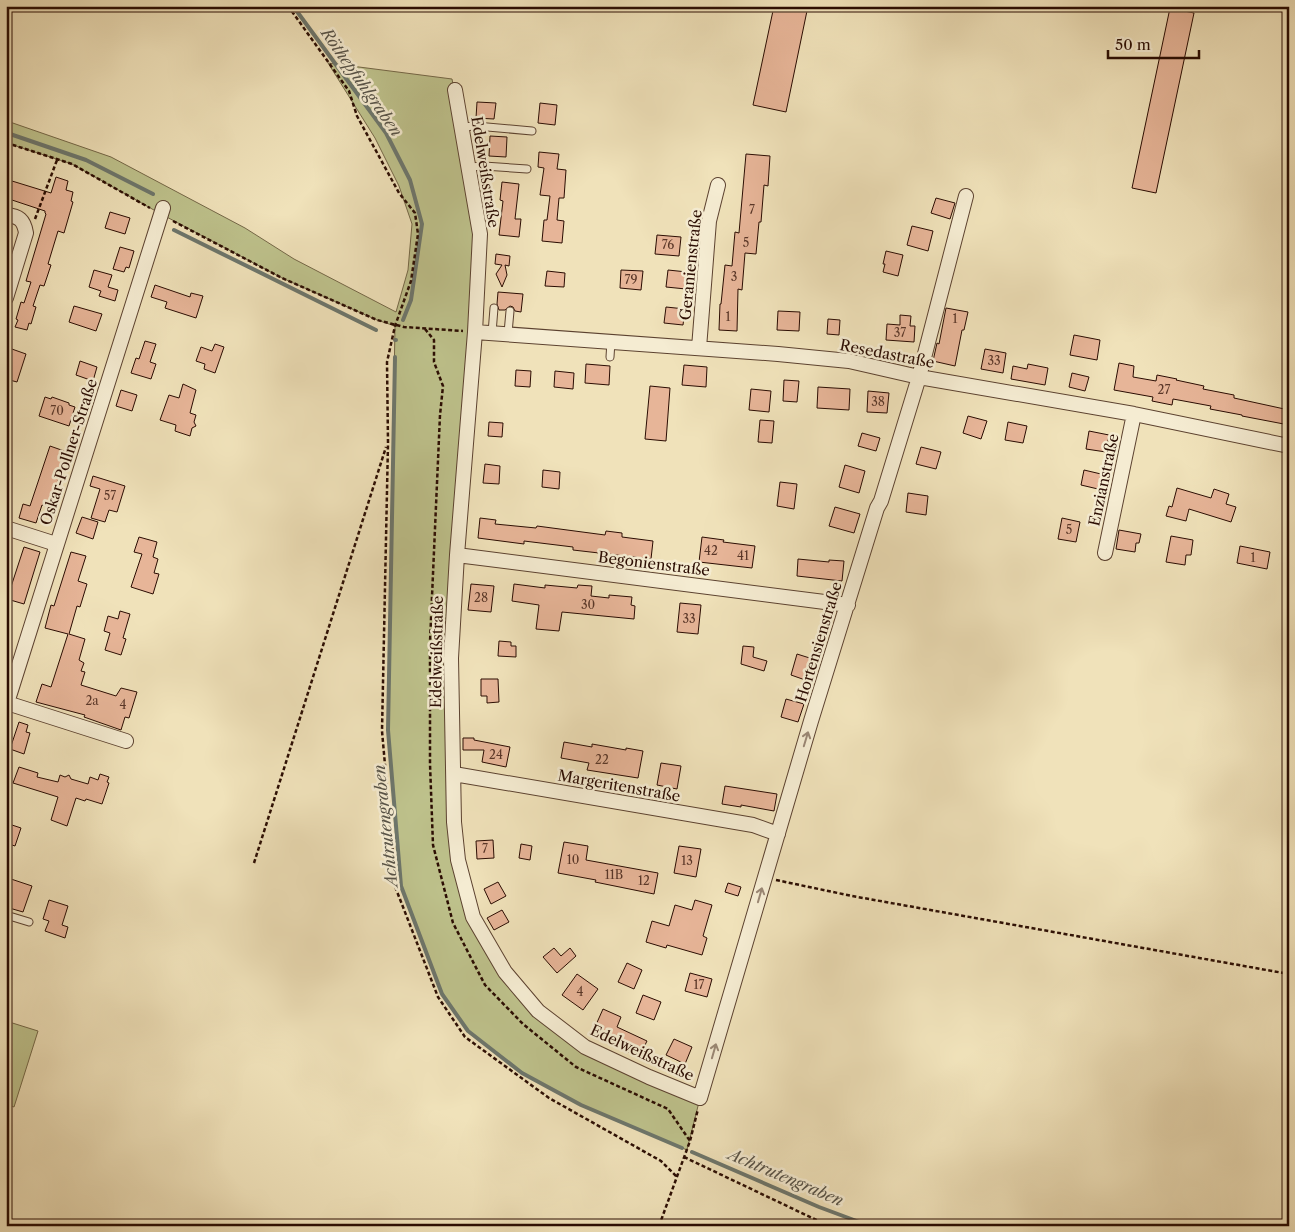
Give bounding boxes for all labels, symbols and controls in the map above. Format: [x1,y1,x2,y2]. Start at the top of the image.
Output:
water label: Röthepfuhlgraben [316,22,407,140]
scale bar [1108,28,1199,60]
text: 50 m [1115,35,1151,54]
street label: Edelweißstraße [467,115,504,229]
house number: 7 [749,202,755,217]
street label: Geranienstraße [675,209,706,321]
house number: 5 [743,235,749,250]
house number: 76 [662,237,674,252]
house number: 3 [731,269,737,284]
house number: 79 [625,272,637,287]
house number: 1 [725,309,731,324]
house number: 1 [952,311,958,326]
house number: 37 [894,325,906,340]
street label: Resedastraße [838,335,936,372]
house number: 33 [987,353,1001,368]
street label: Oskar-Pollner-Straße [36,376,101,528]
house number: 27 [1158,382,1170,397]
house number: 38 [871,394,885,409]
house number: 70 [50,403,64,418]
street label: Enzianstraße [1084,432,1123,528]
house number: 57 [104,488,116,503]
house number: 5 [1066,522,1072,537]
house number: 42 [704,543,718,558]
street label: Begonienstraße [597,547,711,580]
house number: 41 [737,548,749,563]
house number: 1 [1250,550,1256,565]
street label: Hortensienstraße [791,579,846,704]
house number: 28 [474,590,488,605]
street label: Edelweißstraße [426,596,447,708]
house number: 30 [581,597,595,612]
house number: 33 [682,611,696,626]
house number: 2a [85,693,99,708]
house number: 4 [120,697,127,712]
one-way arrow [802,732,812,748]
house number: 24 [489,747,503,762]
house number: 22 [595,752,609,767]
water label: Achtrutengraben [369,764,402,891]
street label: Margeritenstraße [556,765,682,806]
house number: 7 [482,841,488,856]
house number: 10 [567,852,579,867]
house number: 13 [681,853,693,868]
house number: 11B [605,867,623,882]
house number: 12 [638,873,650,888]
one-way arrow [755,888,765,904]
house number: 17 [694,977,705,992]
house number: 4 [577,984,584,999]
street label: Edelweißstraße [587,1020,697,1085]
one-way arrow [709,1044,719,1060]
water label: Achtrutengraben [723,1143,847,1210]

